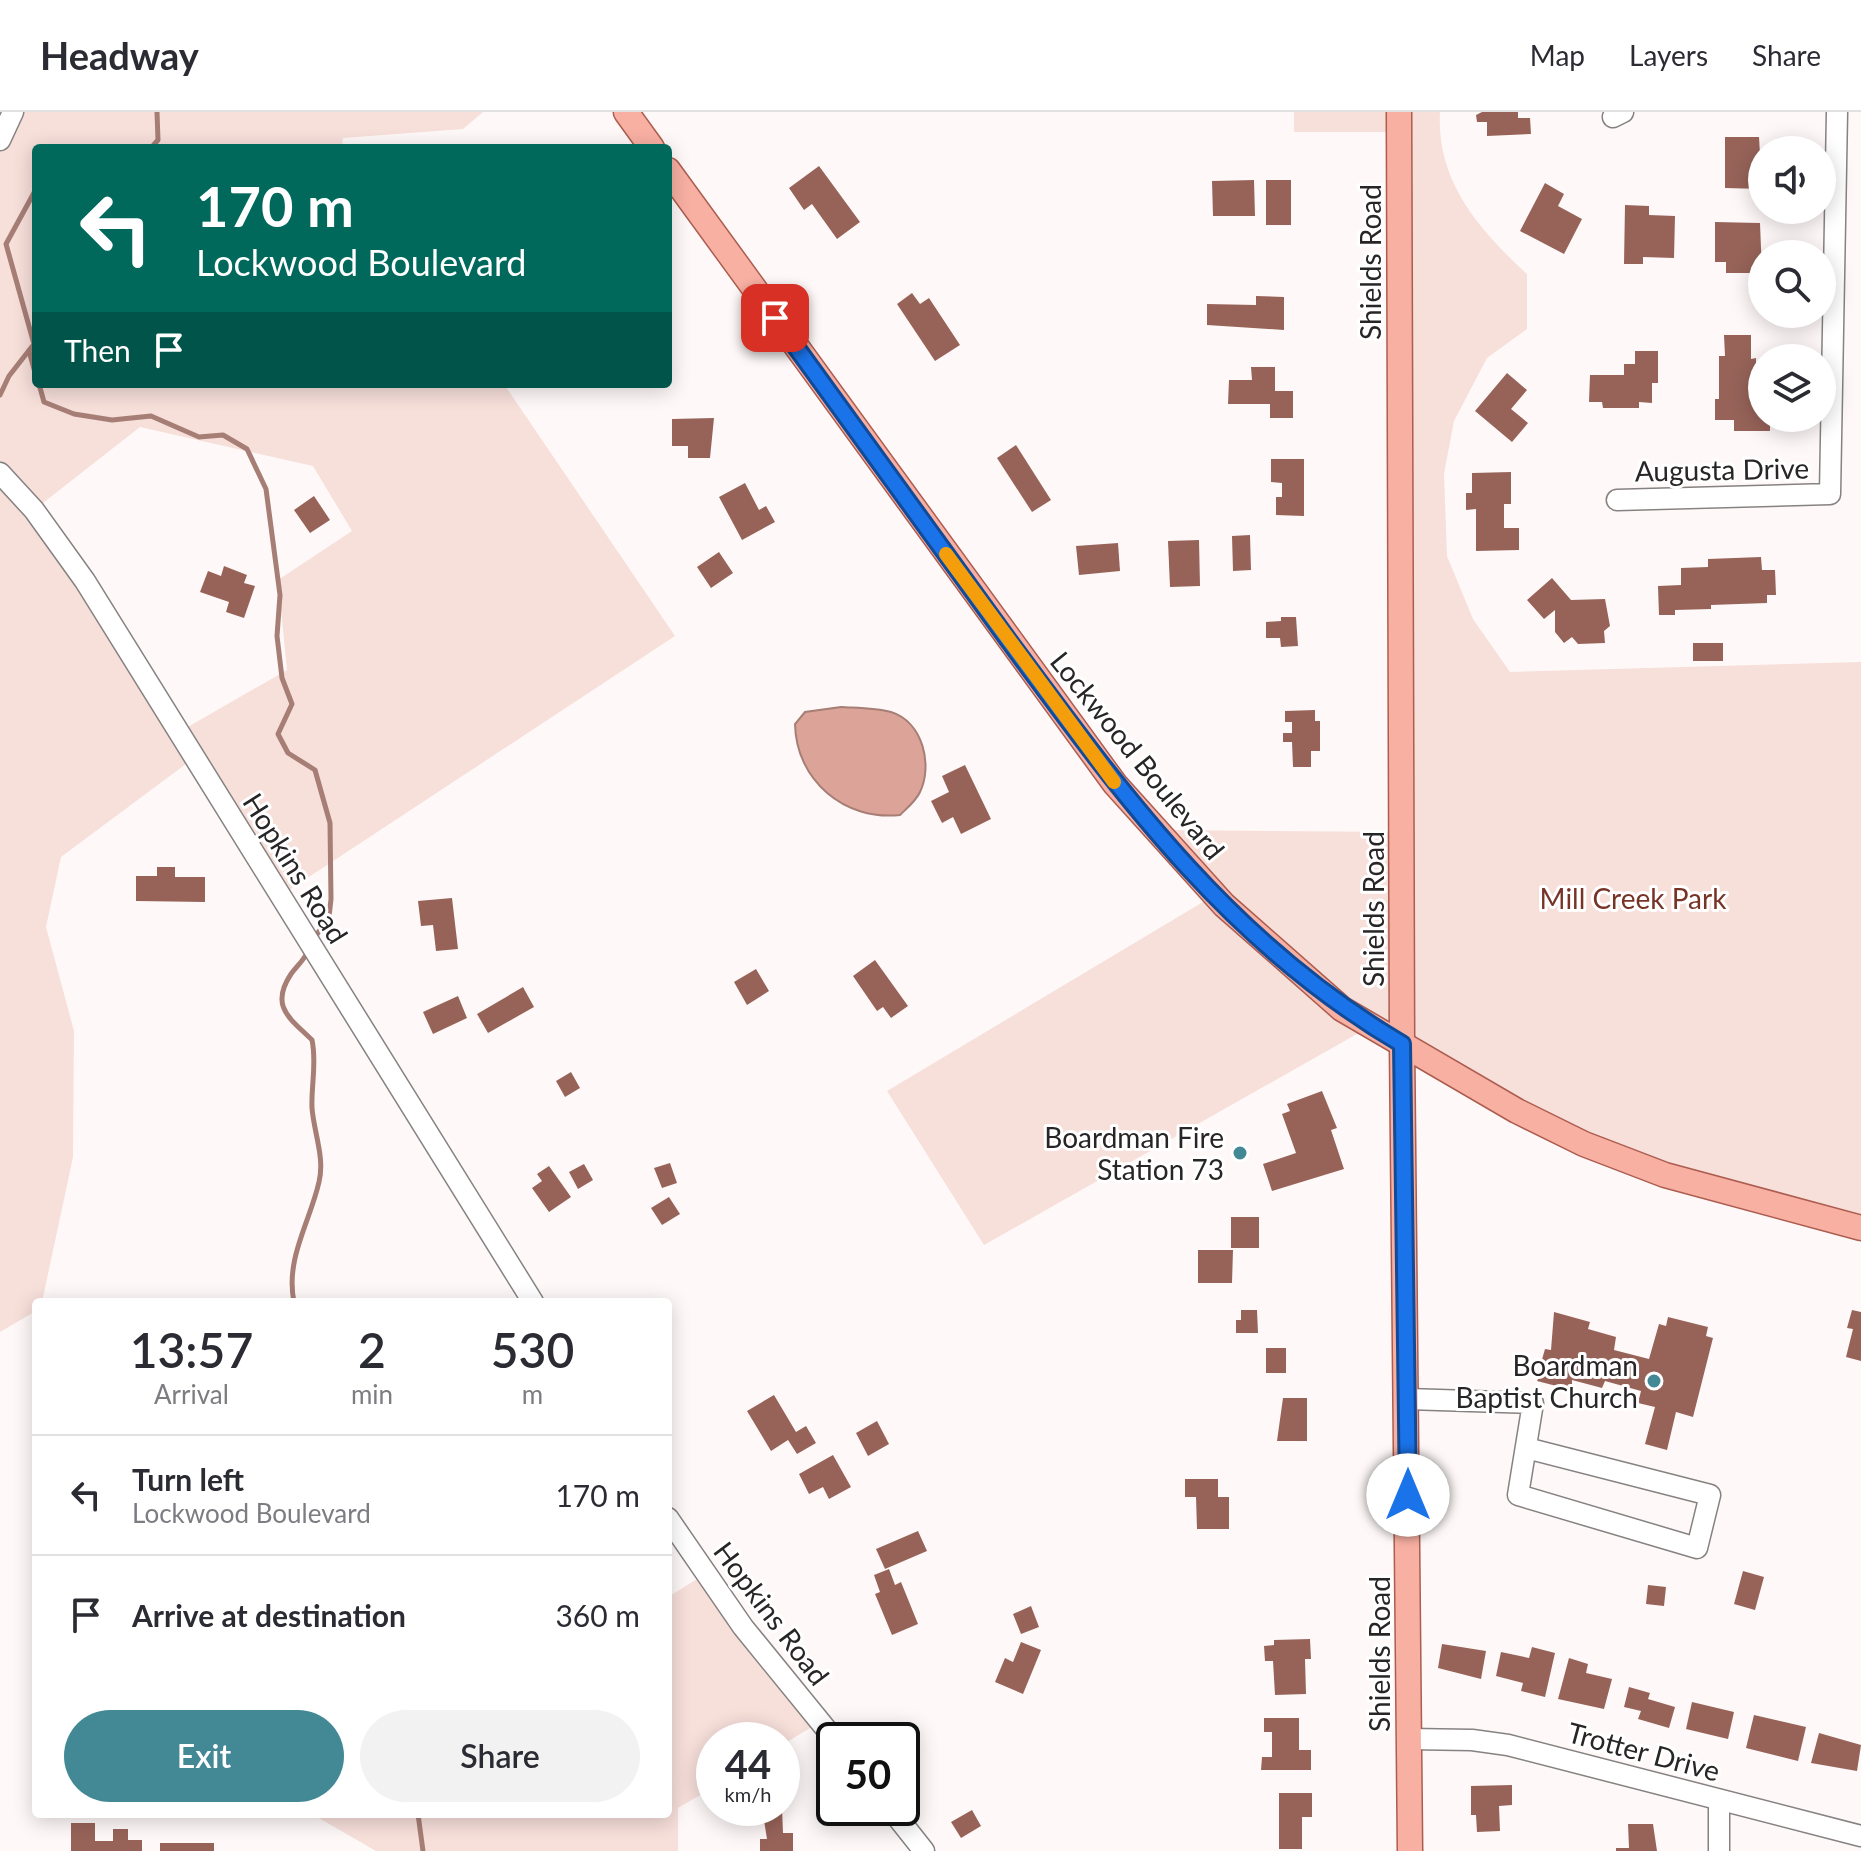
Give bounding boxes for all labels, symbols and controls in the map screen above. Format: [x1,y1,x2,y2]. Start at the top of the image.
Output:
text: Headway [40,32,199,78]
text: Map [1530,38,1585,72]
text: Layers [1629,38,1708,72]
text: Share [1752,38,1821,72]
map controls [1748,136,1836,432]
button: sound [1748,136,1836,224]
text: 170 m [196,172,354,239]
icon: left [64,176,168,280]
street label: Shields Road [1353,184,1387,340]
text: Lockwood Boulevard [196,240,527,284]
button: search [1748,240,1836,328]
pin [741,284,809,352]
icon: arrive [753,296,797,340]
icon: arrive [147,328,191,372]
text: Then [64,332,131,368]
button: layers [1748,344,1836,432]
street label: Augusta Drive [1635,450,1809,488]
street label: Lockwood Boulevard [1044,644,1232,866]
street label: Hopkins Road [236,787,356,949]
street label: Shields Road [1356,831,1390,987]
park label: Mill Creek Park [1540,881,1727,915]
place label: Boardman Fire Station 73 [1044,1120,1224,1186]
marker: Boardman Fire Station 73 [1231,1144,1249,1162]
text: 13:57 [130,1321,253,1378]
text: 2 [358,1321,386,1378]
text: 530 [491,1321,574,1378]
place label: Boardman Baptist Church [1456,1348,1638,1414]
marker: Boardman Baptist Church [1645,1372,1663,1390]
text: Arrival [154,1378,229,1410]
text: min [351,1378,393,1410]
text: m [522,1378,543,1410]
position arrow [1366,1453,1450,1537]
text: Turn left [132,1461,244,1497]
icon: left [64,1473,108,1517]
text: 170 m [555,1477,640,1513]
text: Lockwood Boulevard [132,1497,371,1529]
street label: Hopkins Road [707,1535,837,1691]
street label: Shields Road [1362,1576,1396,1732]
icon: arrive [64,1593,108,1637]
text: Arrive at destination [132,1597,406,1633]
text: 360 m [555,1597,640,1633]
button: Exit [64,1710,344,1802]
button: Share [360,1710,640,1802]
street label: Trotter Drive [1564,1714,1724,1788]
speed limit sign: 50 [816,1722,920,1826]
text: 44 [725,1740,771,1788]
text: km/h [725,1782,771,1806]

